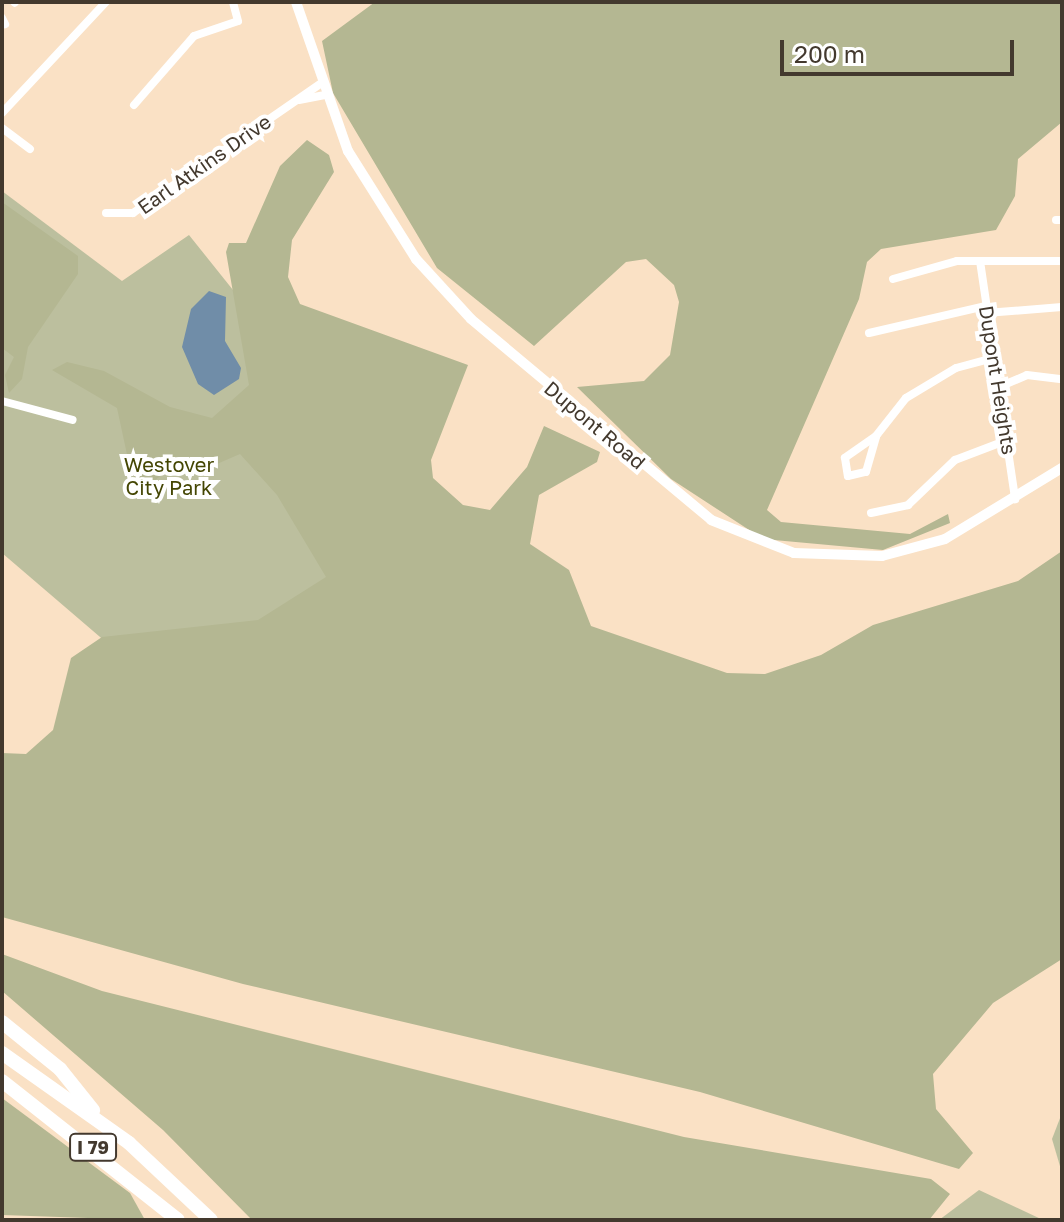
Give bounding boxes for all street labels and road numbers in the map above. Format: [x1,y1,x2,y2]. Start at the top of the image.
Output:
street label: Earl Atkins Drive [133,109,275,219]
street label: Dupont Heights [974,304,1022,456]
street label: Dupont Road [540,376,650,474]
road number: I 79 [69,1133,117,1161]

